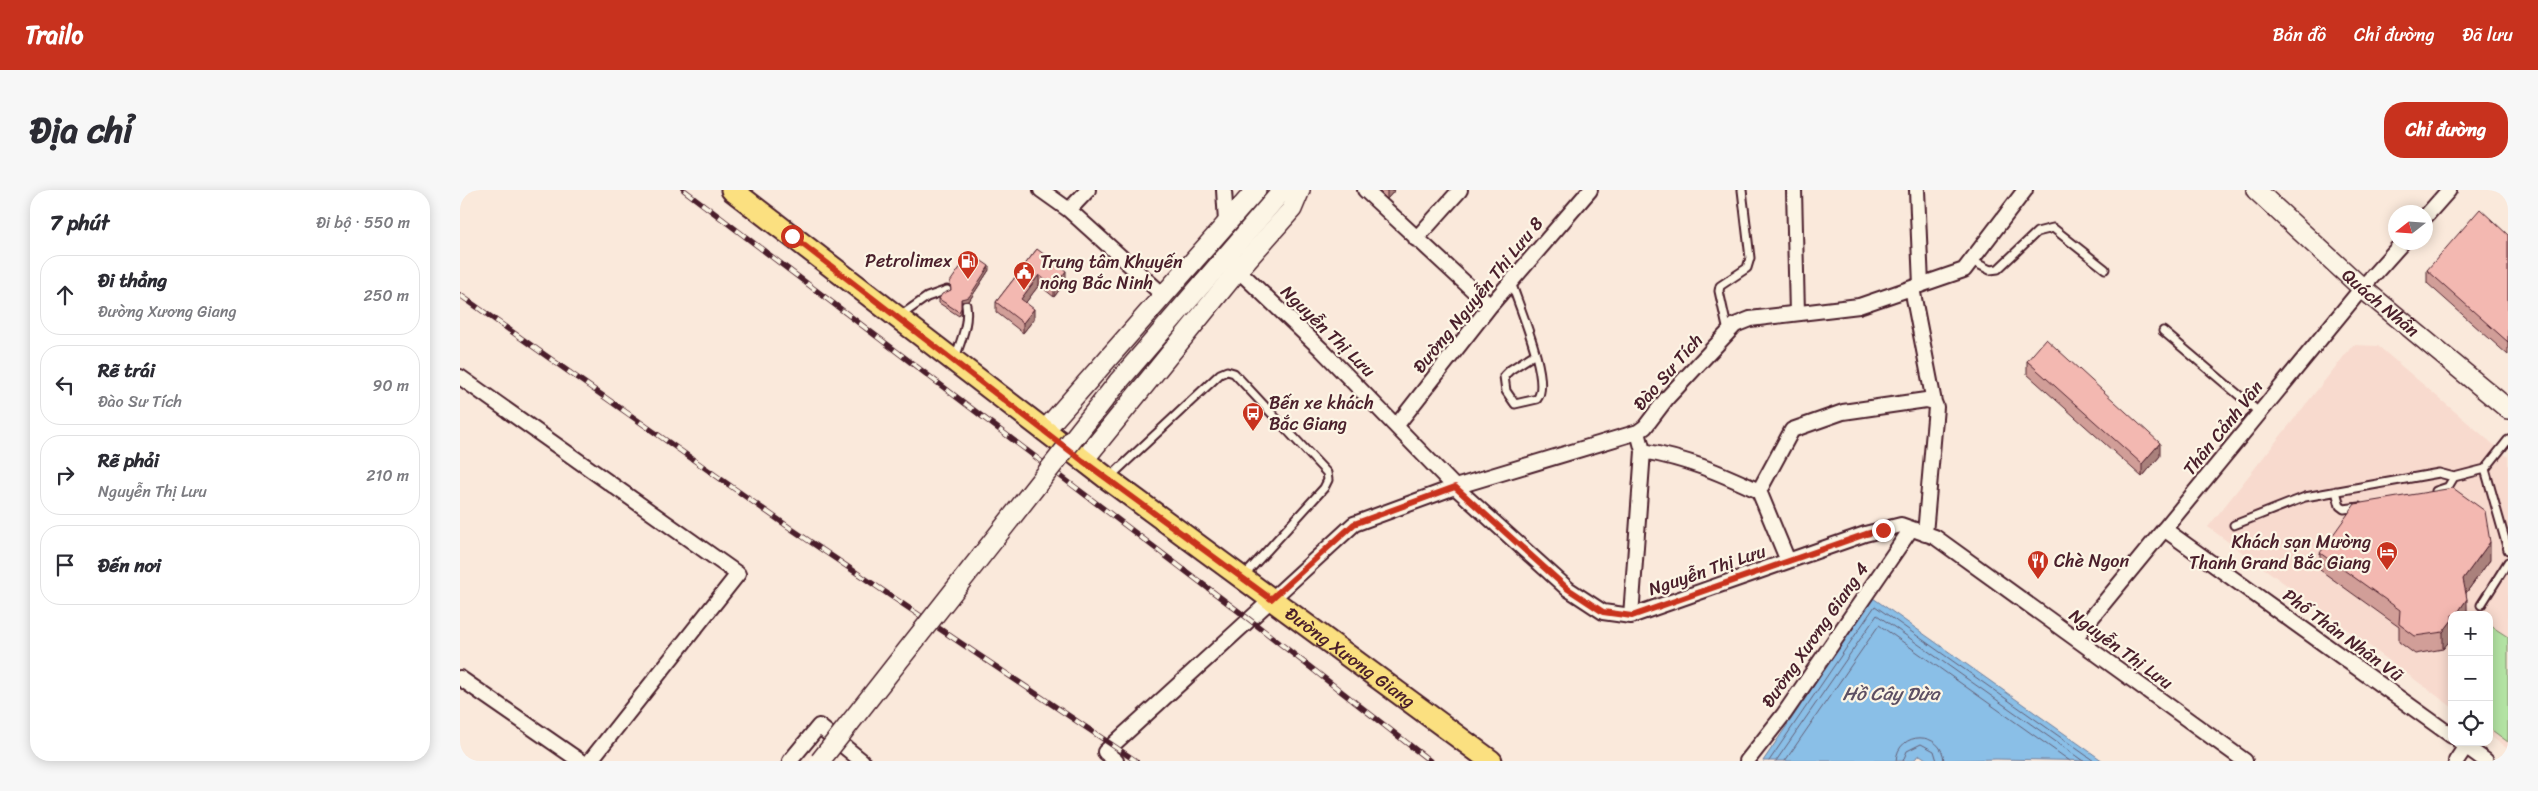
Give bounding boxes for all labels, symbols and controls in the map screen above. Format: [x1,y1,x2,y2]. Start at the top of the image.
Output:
text: Trailo [25,14,83,56]
text: Bản đồ [2273,19,2326,51]
text: Chỉ đường [2354,19,2435,51]
text: Đã lưu [2463,19,2513,51]
text: Địa chỉ [30,99,133,161]
button: Chỉ đường [2384,102,2508,158]
text: 7 phút [50,204,109,242]
north arrow [2388,205,2433,250]
text: Đi bộ · 550 m [316,208,410,237]
street label: Đường Nguyễn Thị Lưu 8 [1405,209,1552,380]
route start [781,225,804,248]
place label: Petrolimex [865,245,953,277]
place label: Trung tâm Khuyến nông Bắc Ninh [1040,246,1183,299]
fuel station icon: Petrolimex [956,249,980,280]
public building icon: Trung tâm Khuyến nông Bắc Ninh [1012,260,1036,291]
street label: Quách Nhẫn [2334,260,2427,346]
text: Đi thẳng [98,264,167,297]
street label: Nguyễn Thị Lưu [1273,277,1383,385]
icon: ahead [51,281,79,309]
text: 250 m [363,281,409,310]
text: Đường Xương Giang [98,297,237,326]
street label: Đào Sư Tích [1625,326,1711,418]
text: Rẽ trái [98,354,155,387]
icon: left [51,371,79,399]
text: 90 m [373,371,409,400]
street label: Thân Cảnh Vân [2174,373,2272,483]
text: Đào Sư Tích [98,387,182,416]
place label: Bến xe khách Bắc Giang [1269,387,1374,440]
bus stop icon: Bến xe khách Bắc Giang [1241,401,1265,432]
text: Rẽ phải [98,444,159,477]
icon: right [51,461,79,489]
text: 210 m [366,461,409,490]
text: Nguyễn Thị Lưu [98,477,207,506]
route end [1872,519,1895,542]
place label: Khách sạn Mường Thanh Grand Bắc Giang [2189,526,2371,579]
street label: Nguyễn Thị Lưu [1644,535,1770,605]
hotel icon: Khách sạn Mường Thanh Grand Bắc Giang [2375,540,2399,571]
place label: Chè Ngon [2054,545,2129,577]
text: Đến nơi [98,549,161,582]
restaurant icon: Chè Ngon [2026,549,2050,580]
icon: arrive [51,551,79,579]
street label: Đường Xương Giang 4 [1753,555,1877,715]
street label: Phố Thân Nhân Vũ [2276,580,2411,691]
street label: Đường Xương Giang [1278,598,1422,716]
street label: Nguyễn Thị Lưu [2062,600,2180,698]
map controls [2448,611,2493,746]
button: + [2448,611,2493,656]
button: − [2448,656,2493,701]
water label: Hồ Cây Dừa [1843,677,1941,710]
button: locate [2448,701,2493,746]

